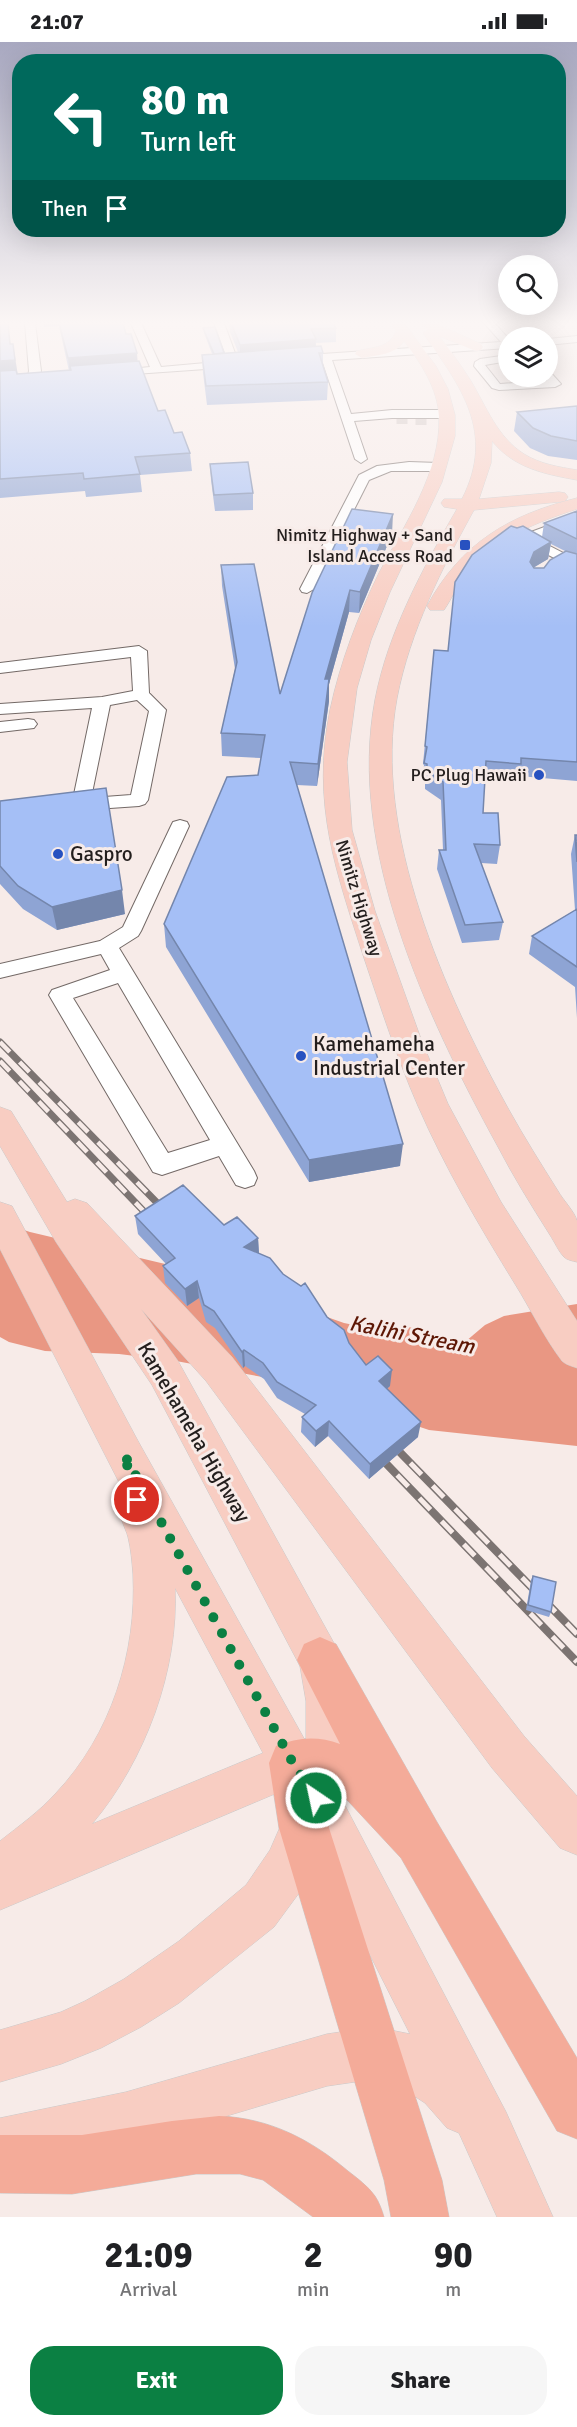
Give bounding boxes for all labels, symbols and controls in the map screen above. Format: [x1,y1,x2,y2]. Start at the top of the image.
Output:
text: 21:07 [30,8,84,35]
text: 80 m [141,75,230,126]
icon: left [42,78,120,156]
text: Turn left [141,126,236,159]
icon: arrive [100,192,133,225]
text: Then [42,195,88,222]
map controls [498,255,558,387]
button: search [498,255,558,315]
button: layers [498,327,558,387]
place label: Nimitz Highway + Sand Island Access Road [276,524,453,567]
marker: Nimitz Highway + Sand Island Access Road [458,538,472,552]
place label: PC Plug Hawaii [411,764,527,786]
marker: PC Plug Hawaii [532,768,546,782]
street label: Nimitz Highway [331,837,387,960]
place label: Gaspro [70,841,133,867]
marker: Gaspro [51,847,65,861]
place label: Kamehameha Industrial Center [313,1031,465,1081]
marker: Kamehameha Industrial Center [294,1049,308,1063]
water label: Kalihi Stream [347,1309,478,1360]
street label: Kamehameha Highway [132,1337,256,1527]
pin [111,1474,162,1525]
icon: arrive [120,1483,153,1516]
position arrow [284,1766,348,1830]
text: 21:09 [104,2233,193,2278]
text: 2 [304,2233,323,2278]
text: 90 [434,2233,473,2278]
text: Arrival [120,2277,177,2302]
text: min [297,2277,329,2302]
text: m [445,2277,461,2302]
button: Exit [30,2346,283,2415]
button: Share [295,2346,547,2415]

